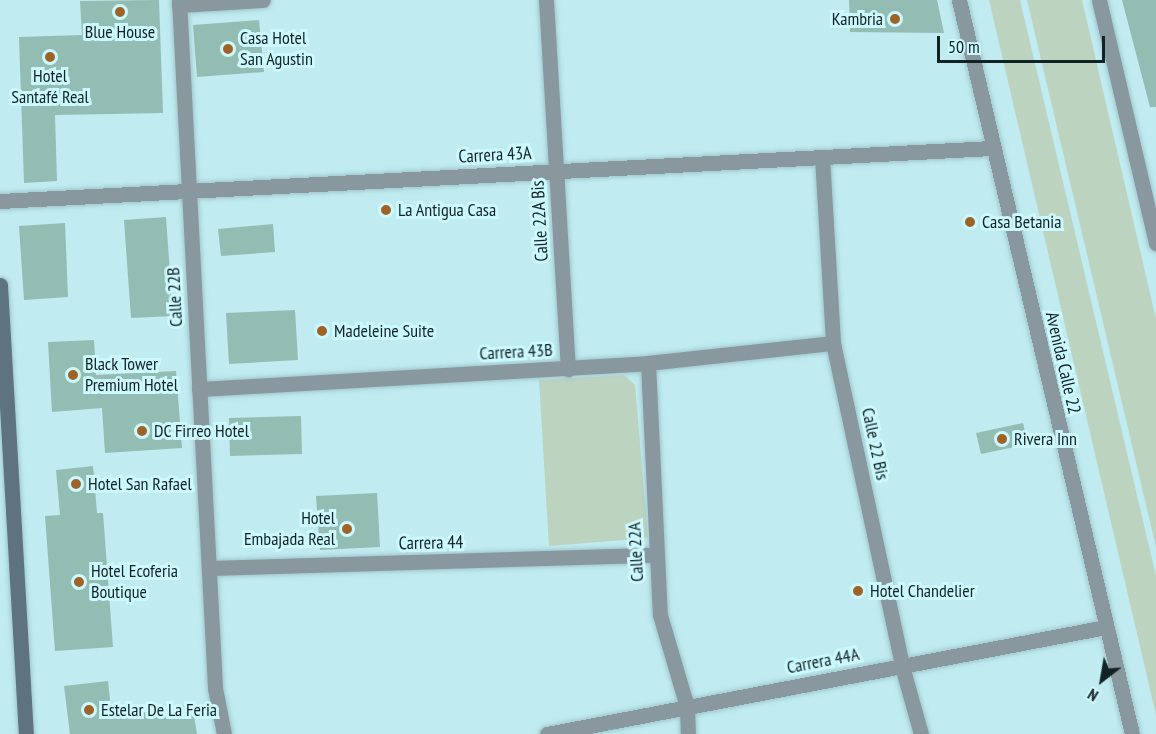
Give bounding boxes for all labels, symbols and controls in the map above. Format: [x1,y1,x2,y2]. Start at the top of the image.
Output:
marker: Blue House [113,5,127,19]
place label: Kambria [832,8,883,30]
marker: Kambria [888,12,902,26]
place label: Blue House [85,21,155,43]
scale bar [940,24,1108,62]
place label: Casa Hotel San Agustin [240,28,313,70]
text: 50 m [948,35,980,58]
marker: Casa Hotel San Agustin [221,42,235,56]
marker: Hotel Santafé Real [43,50,57,64]
place label: Hotel Santafé Real [11,66,89,109]
street label: Carrera 43A [458,142,532,168]
street label: Calle 22A Bis [527,180,553,262]
place label: La Antigua Casa [398,199,497,221]
marker: La Antigua Casa [379,203,393,217]
place label: Casa Betania [982,211,1061,233]
marker: Casa Betania [963,215,977,229]
street label: Calle 22B [163,267,187,327]
street label: Avenida Calle 22 [1041,310,1085,416]
place label: Madeleine Suite [334,320,434,342]
marker: Madeleine Suite [315,324,329,338]
street label: Carrera 43B [479,339,553,365]
place label: Black Tower Premium Hotel [85,354,178,397]
marker: Black Tower Premium Hotel [66,368,80,382]
street label: Calle 22 Bis [857,406,893,482]
place label: DC Firreo Hotel [154,420,249,442]
marker: DC Firreo Hotel [135,424,149,438]
place label: Rivera Inn [1014,428,1077,450]
marker: Rivera Inn [995,432,1009,446]
place label: Hotel San Rafael [88,473,192,495]
marker: Hotel San Rafael [69,477,83,491]
place label: Hotel Embajada Real [244,508,335,550]
marker: Hotel Embajada Real [340,522,354,536]
street label: Calle 22A [624,522,648,582]
street label: Carrera 44 [398,532,464,554]
place label: Hotel Ecoferia Boutique [91,561,178,604]
marker: Hotel Ecoferia Boutique [72,575,86,589]
place label: Hotel Chandelier [870,580,975,602]
marker: Hotel Chandelier [851,584,865,598]
street label: Carrera 44A [785,643,861,679]
north arrow [1072,650,1132,710]
text: N [1084,685,1102,706]
place label: Estelar De La Feria [101,699,217,721]
marker: Estelar De La Feria [82,703,96,717]

